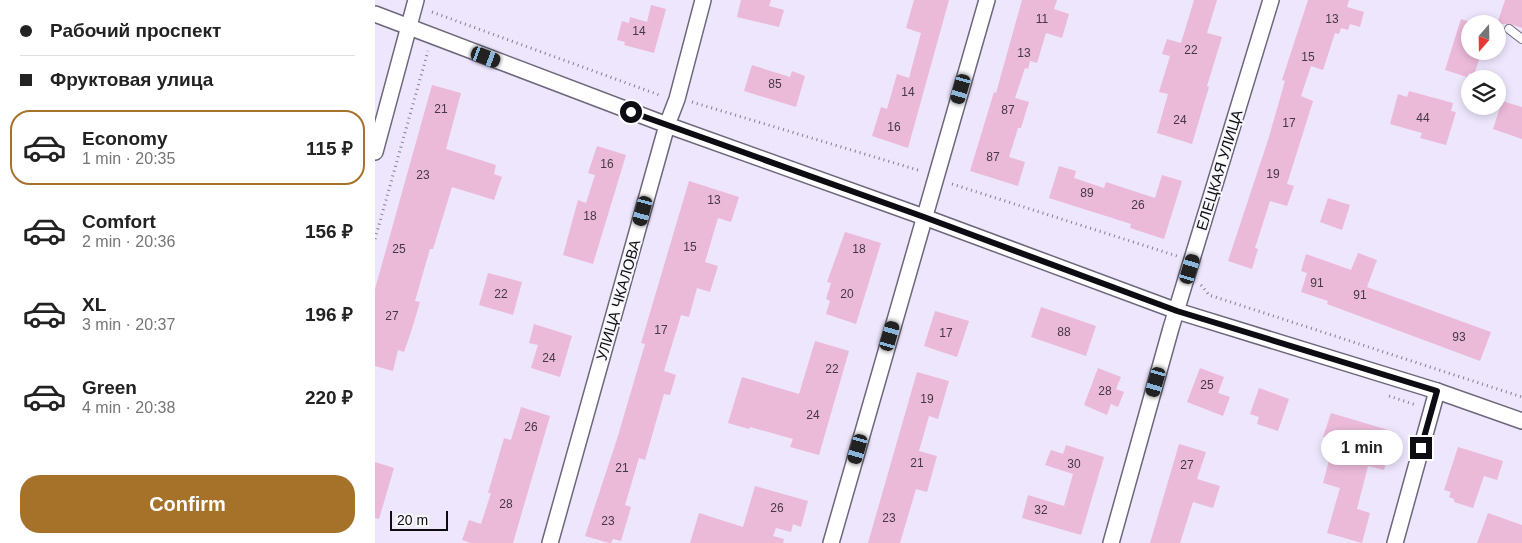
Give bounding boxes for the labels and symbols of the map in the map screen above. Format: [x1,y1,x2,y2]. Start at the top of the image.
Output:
house number: 11 [1036,12,1049,26]
house number: 13 [1325,12,1339,26]
north arrow [1461,15,1506,60]
house number: 14 [632,24,646,38]
house number: 22 [1184,43,1198,57]
car [469,45,502,69]
house number: 13 [1017,46,1031,60]
house number: 15 [1301,50,1315,64]
car [949,73,972,105]
house number: 85 [768,77,782,91]
house number: 14 [901,85,915,99]
route start [620,101,642,123]
house number: 21 [434,102,448,116]
house number: 87 [1001,103,1015,117]
street label: ЕЛЕЦКАЯ УЛИЦА [1193,108,1245,232]
house number: 44 [1416,111,1430,125]
house number: 24 [1173,113,1187,127]
house number: 17 [1282,116,1296,130]
house number: 16 [887,120,901,134]
house number: 87 [986,150,1000,164]
house number: 16 [600,157,614,171]
house number: 19 [1266,167,1280,181]
house number: 23 [416,168,430,182]
house number: 89 [1080,186,1094,200]
house number: 13 [707,193,721,207]
car [631,195,654,227]
house number: 26 [1131,198,1145,212]
house number: 18 [583,209,597,223]
street label: УЛИЦА ЧКАЛОВА [593,238,643,362]
house number: 15 [683,240,697,254]
house number: 25 [392,242,406,256]
house number: 18 [852,242,866,256]
car [1178,252,1201,286]
house number: 91 [1310,276,1324,290]
house number: 22 [494,287,508,301]
house number: 20 [840,287,854,301]
house number: 91 [1353,288,1367,302]
house number: 27 [385,309,399,323]
car [878,320,901,352]
house number: 17 [654,323,668,337]
house number: 88 [1057,325,1071,339]
house number: 17 [939,326,953,340]
house number: 93 [1452,330,1466,344]
house number: 24 [542,351,556,365]
house number: 22 [825,362,839,376]
car [1144,366,1167,398]
house number: 25 [1200,378,1214,392]
house number: 28 [1098,384,1112,398]
house number: 19 [920,392,934,406]
house number: 24 [806,408,820,422]
house number: 26 [524,420,538,434]
callout: 1 min [1321,430,1403,466]
car [846,433,869,465]
route end [1410,437,1432,459]
house number: 21 [910,456,924,470]
house number: 30 [1067,457,1081,471]
house number: 27 [1180,458,1194,472]
house number: 21 [615,461,629,475]
house number: 28 [499,497,513,511]
house number: 26 [770,501,784,515]
house number: 32 [1034,503,1048,517]
scale bar [390,508,447,531]
house number: 23 [882,511,896,525]
house number: 23 [601,514,615,528]

